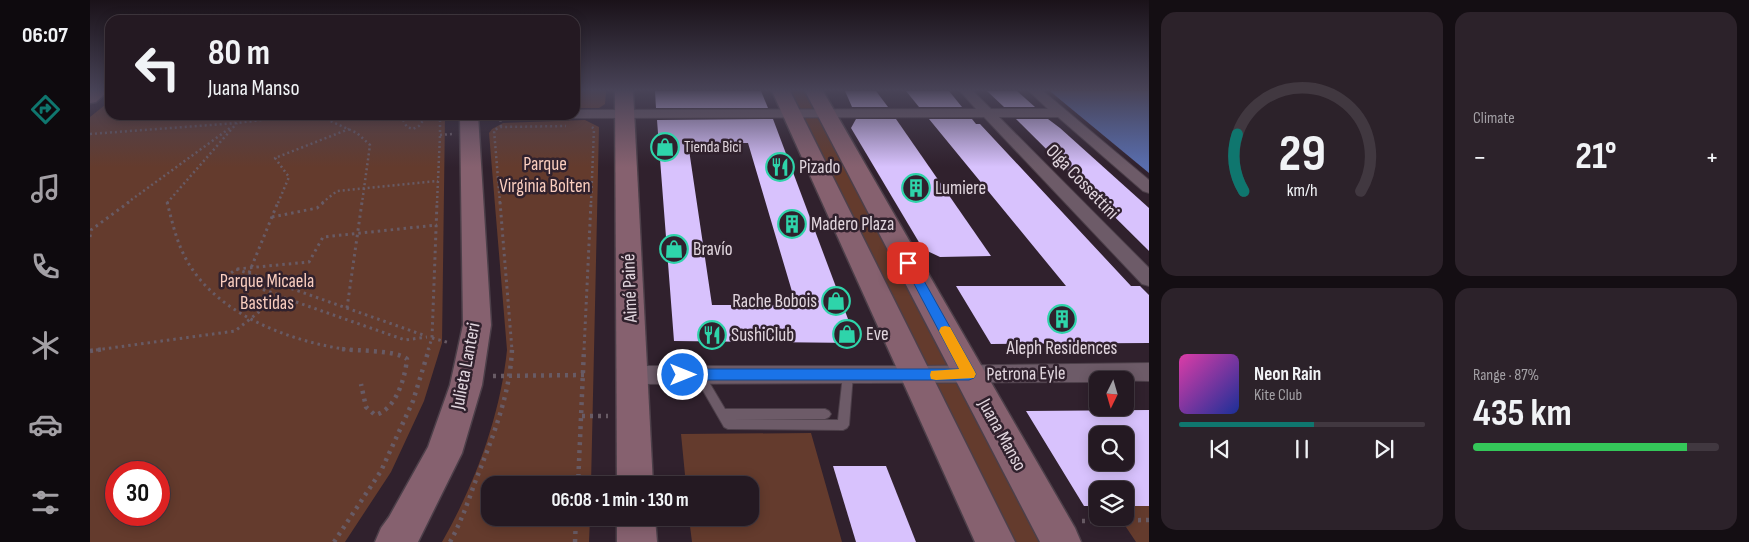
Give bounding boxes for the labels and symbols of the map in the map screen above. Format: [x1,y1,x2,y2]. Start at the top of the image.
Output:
shop icon: Tienda Bici [650,132,680,162]
place label: Tienda Bici [684,138,742,157]
street label: Olga Cossettini [1041,140,1123,224]
restaurant icon: Pizado [765,152,795,182]
park label: Parque Virginia Bolten [499,153,591,198]
place label: Pizado [799,156,841,179]
building icon: Lumiere [901,173,931,203]
place label: Lumiere [935,177,986,200]
building icon: Madero Plaza [777,209,807,239]
place label: Madero Plaza [811,213,894,236]
shop icon: Bravío [659,234,689,264]
place label: Bravío [693,238,733,261]
pin [887,242,929,284]
street label: Aimé Painé [617,253,643,324]
park label: Parque Micaela Bastidas [220,270,314,315]
shop icon: Rache Bobois [821,286,851,316]
place label: Rache Bobois [732,290,817,313]
building icon: Aleph Residences [1047,304,1077,334]
shop icon: Eve [832,319,862,349]
restaurant icon: SushiClub [697,320,727,350]
street label: Julieta Lanteri [446,321,486,412]
place label: Eve [866,323,889,346]
place label: SushiClub [731,324,794,347]
place label: Aleph Residences [1006,337,1118,360]
position arrow [656,348,708,400]
street label: Petrona Eyle [986,362,1066,386]
north arrow [1089,371,1134,416]
street label: Juana Manso [972,394,1031,475]
speed limit sign: 30 [105,461,170,526]

